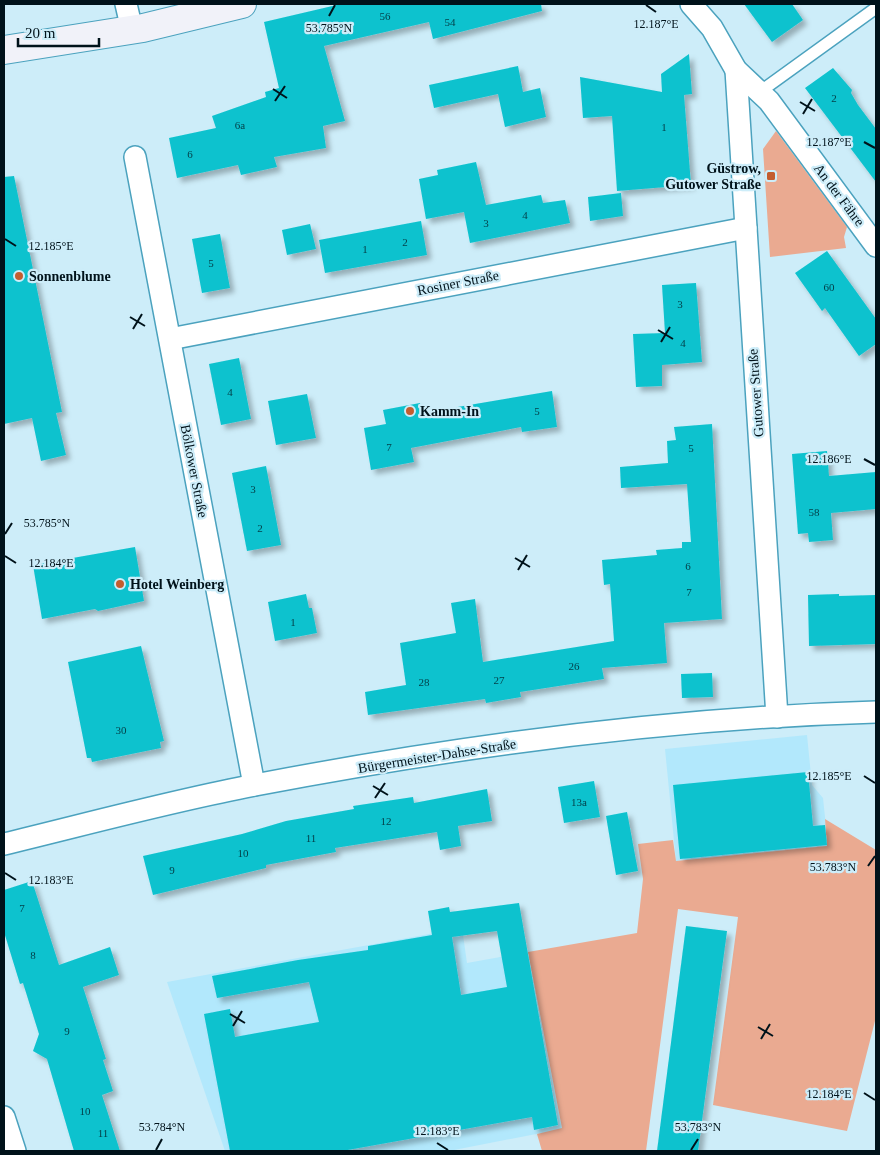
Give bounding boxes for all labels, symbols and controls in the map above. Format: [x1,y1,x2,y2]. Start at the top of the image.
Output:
house number: 56 [380,10,391,22]
scale bar [18,15,99,47]
house number: 54 [445,16,456,28]
text: 12.187°E [633,17,679,31]
text: 53.785°N [306,21,353,35]
text: 20 m [25,25,56,41]
house number: 2 [831,92,837,104]
house number: 6a [235,119,245,131]
house number: 1 [661,121,667,133]
text: 12.187°E [806,135,852,149]
house number: 6 [187,148,193,160]
place label: Güstrow, Gutower Straße [665,161,761,192]
street label: An der Fähre [811,161,867,229]
marker: Güstrow, Gutower Straße [765,170,777,182]
house number: 4 [522,209,528,221]
house number: 3 [483,217,489,229]
house number: 2 [402,236,408,248]
text: 12.185°E [28,239,74,253]
house number: 1 [362,243,368,255]
house number: 5 [208,257,214,269]
street label: Rosiner Straße [416,268,500,298]
place label: Sonnenblume [29,269,111,284]
marker: Sonnenblume [13,270,25,282]
house number: 60 [824,281,835,293]
house number: 3 [677,298,683,310]
house number: 4 [680,337,686,349]
street label: Gutower Straße [745,348,767,438]
house number: 4 [227,386,233,398]
place label: Kamm-In [420,404,479,419]
marker: Kamm-In [404,405,416,417]
house number: 5 [534,405,540,417]
street label: Bölkower Straße [178,423,210,519]
house number: 7 [386,441,392,453]
house number: 5 [688,442,694,454]
text: 12.186°E [806,452,852,466]
house number: 3 [250,483,256,495]
house number: 58 [809,506,820,518]
text: 53.785°N [24,516,71,530]
house number: 2 [257,522,263,534]
text: 12.184°E [28,556,74,570]
house number: 6 [685,560,691,572]
place label: Hotel Weinberg [130,577,224,592]
marker: Hotel Weinberg [114,578,126,590]
house number: 7 [686,586,692,598]
house number: 1 [290,616,296,628]
house number: 26 [569,660,580,672]
house number: 27 [494,674,505,686]
house number: 28 [419,676,430,688]
house number: 30 [116,724,127,736]
street label: Bürgermeister-Dahse-Straße [357,736,517,776]
text: 12.185°E [806,769,852,783]
house number: 13a [571,796,587,808]
house number: 12 [381,815,392,827]
house number: 11 [306,832,316,844]
house number: 10 [238,847,249,859]
text: 53.783°N [810,860,857,874]
house number: 9 [169,864,175,876]
text: 12.183°E [28,873,74,887]
house number: 7 [19,902,25,914]
house number: 8 [30,949,36,961]
house number: 9 [64,1025,70,1037]
text: 12.184°E [806,1087,852,1101]
house number: 10 [80,1105,91,1117]
text: 53.784°N [139,1120,186,1134]
text: 53.783°N [675,1120,722,1134]
text: 12.183°E [414,1124,460,1138]
house number: 11 [98,1127,108,1139]

